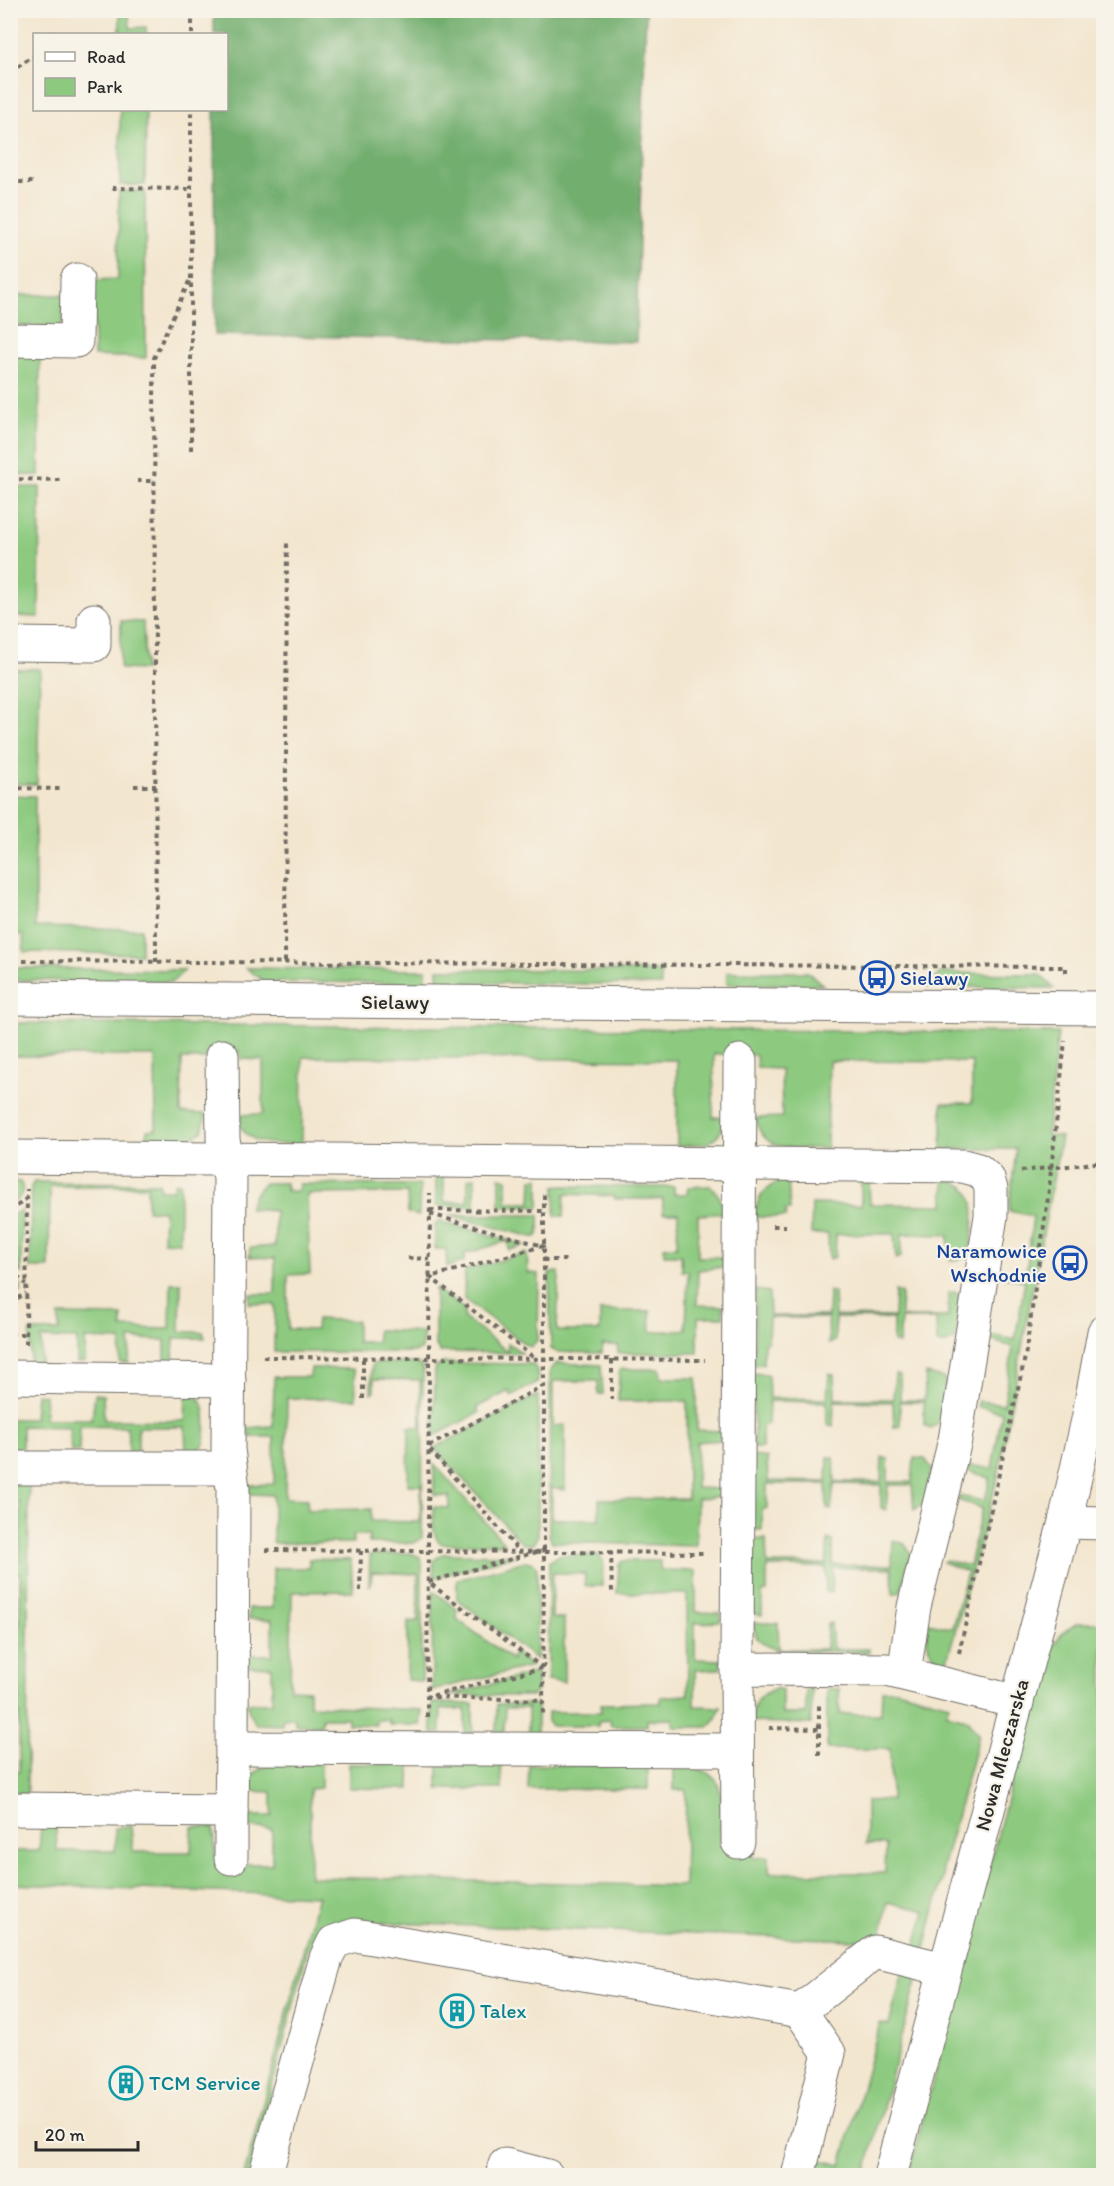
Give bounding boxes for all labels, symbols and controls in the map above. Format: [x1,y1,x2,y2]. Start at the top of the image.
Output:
legend [33,33,228,111]
text: Road [87,46,126,68]
text: Park [87,76,122,98]
bus stop icon: Sielawy [859,960,895,996]
place label: Sielawy [900,965,968,990]
street label: Sielawy [361,989,429,1014]
place label: Naramowice Wschodnie [936,1238,1047,1287]
bus stop icon: Naramowice Wschodnie [1052,1245,1088,1281]
street label: Nowa Mleczarska [969,1676,1034,1834]
building icon: Talex [439,1993,475,2029]
place label: Talex [480,1998,527,2023]
building icon: TCM Service [108,2065,144,2101]
place label: TCM Service [149,2070,261,2095]
scale bar [36,2114,138,2152]
text: 20 m [45,2124,85,2146]

